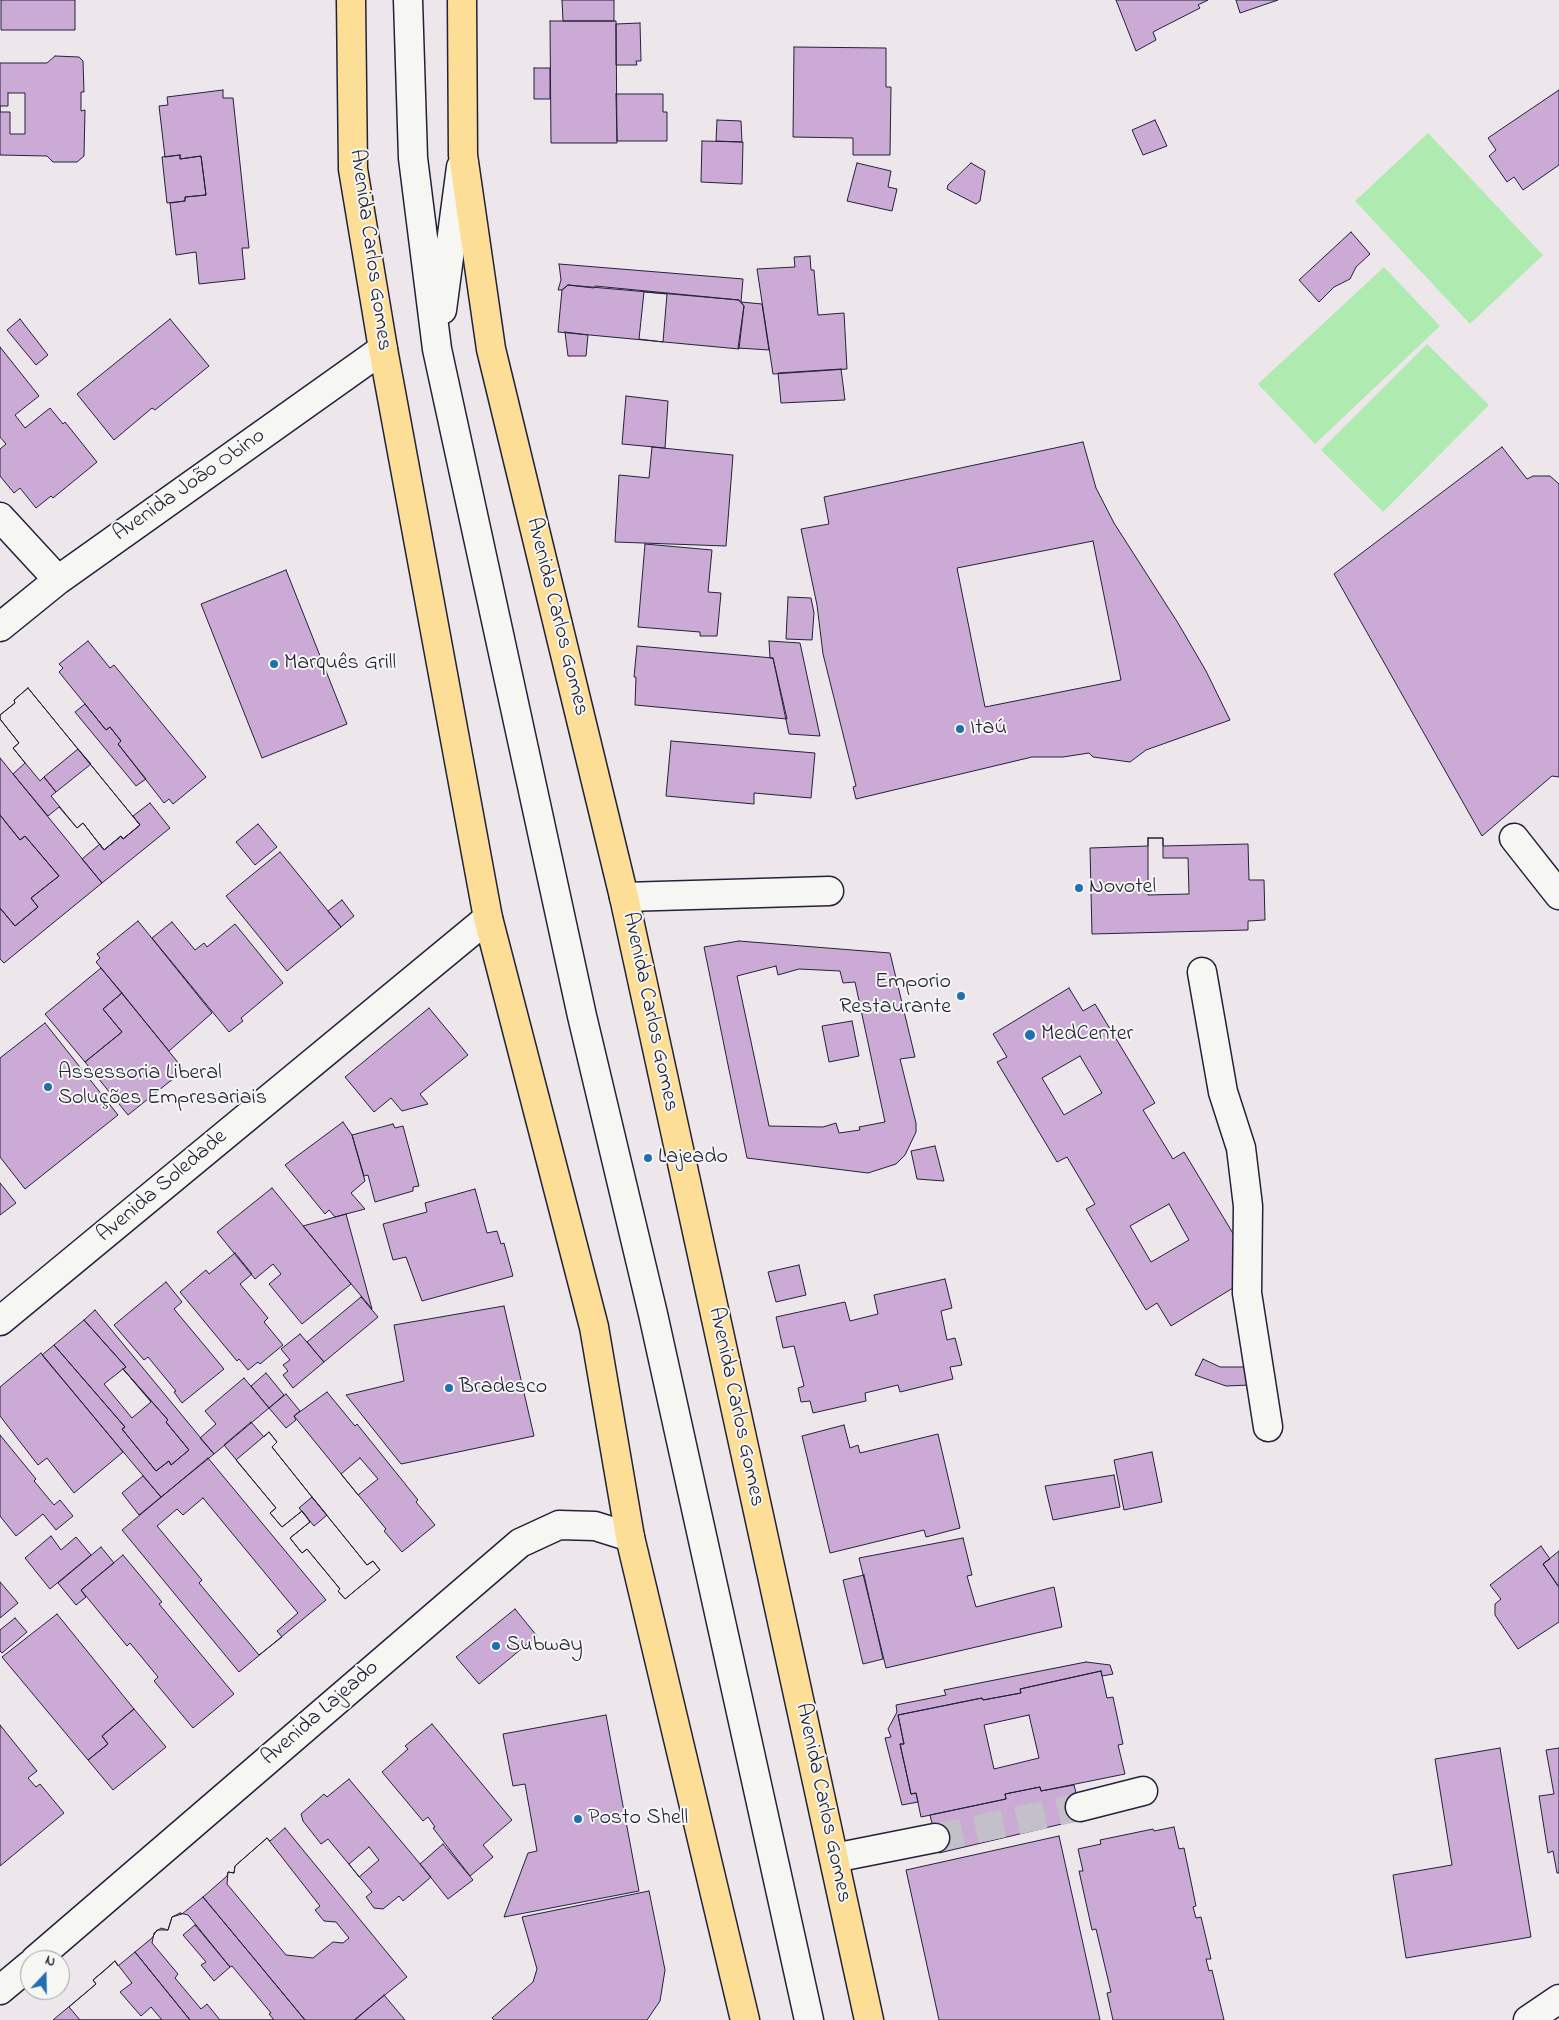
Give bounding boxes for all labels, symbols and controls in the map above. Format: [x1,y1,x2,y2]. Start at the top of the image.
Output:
street label: Avenida Carlos Gomes [342,148,396,352]
street label: Avenida João Obino [109,424,271,548]
street label: Avenida Carlos Gomes [519,515,593,719]
place label: Marquês Grill [284,651,396,677]
marker: Marquês Grill [268,658,280,670]
place label: Itaú [970,716,1007,742]
marker: Itaú [954,723,966,735]
place label: Novotel [1089,875,1156,901]
marker: Novotel [1073,882,1085,894]
street label: Avenida Carlos Gomes [615,910,683,1114]
place label: Emporio Restaurante [839,970,951,1021]
marker: Emporio Restaurante [955,990,967,1002]
place label: MedCenter [1041,1022,1133,1048]
marker: MedCenter [1023,1028,1037,1042]
place label: Assessoria Liberal Soluções Empresariais [58,1061,267,1112]
marker: Assessoria Liberal Soluções Empresariais [42,1081,54,1093]
street label: Avenida Soledade [92,1125,234,1249]
place label: Lajeado [658,1145,728,1171]
marker: Lajeado [642,1152,654,1164]
street label: Avenida Carlos Gomes [701,1305,769,1509]
place label: Bradesco [459,1375,547,1401]
marker: Bradesco [443,1382,455,1394]
place label: Subway [506,1633,583,1659]
marker: Subway [490,1640,502,1652]
street label: Avenida Lajeado [257,1656,385,1772]
street label: Avenida Carlos Gomes [788,1701,856,1905]
place label: Posto Shell [588,1806,688,1832]
marker: Posto Shell [572,1813,584,1825]
north arrow [20,1950,70,2000]
text: N [42,1950,58,1973]

